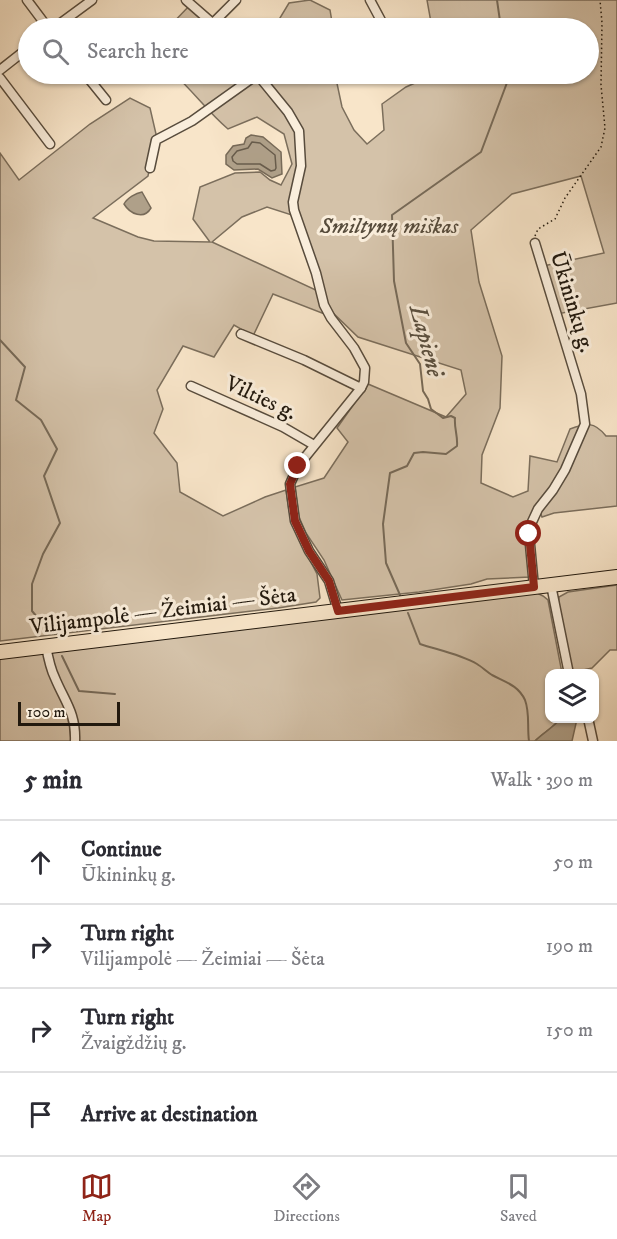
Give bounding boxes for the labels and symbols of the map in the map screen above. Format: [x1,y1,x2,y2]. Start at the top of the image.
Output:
park label: Smiltynų miškas [319,213,460,240]
street label: Ūkininkų g. [544,248,600,356]
water label: Lapienė [402,300,450,382]
street label: Vilties g. [220,369,301,426]
route end [284,452,310,478]
route start [515,520,541,546]
street label: Vilijampolė — Žeimiai — Šėta [27,580,298,641]
scale bar [18,699,120,726]

